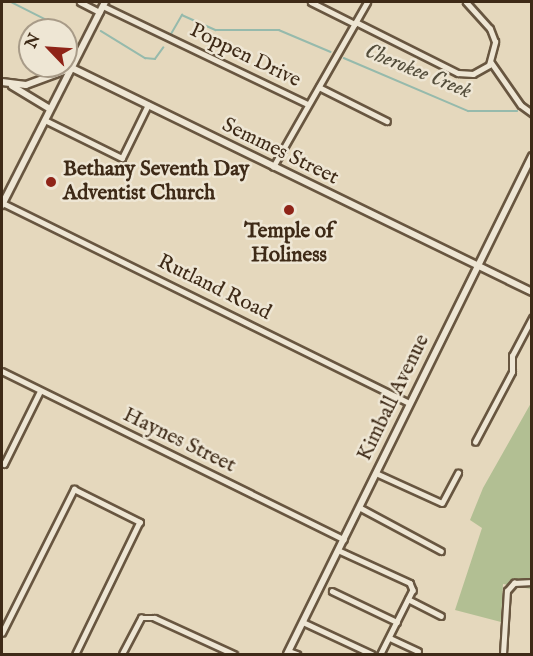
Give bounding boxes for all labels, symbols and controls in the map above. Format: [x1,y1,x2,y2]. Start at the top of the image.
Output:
north arrow [18,18,78,78]
street label: Poppen Drive [185,18,305,94]
text: N [22,31,45,52]
water label: Cherokee Creek [361,39,475,105]
street label: Semmes Street [218,113,342,191]
place label: Bethany Seventh Day Adventist Church [63,157,249,207]
marker: Bethany Seventh Day Adventist Church [44,175,58,189]
marker: Temple of Holiness [282,203,296,217]
place label: Temple of Holiness [244,219,334,269]
street label: Rutland Road [153,250,275,326]
street label: Kimball Avenue [353,331,435,465]
street label: Haynes Street [119,403,239,479]

